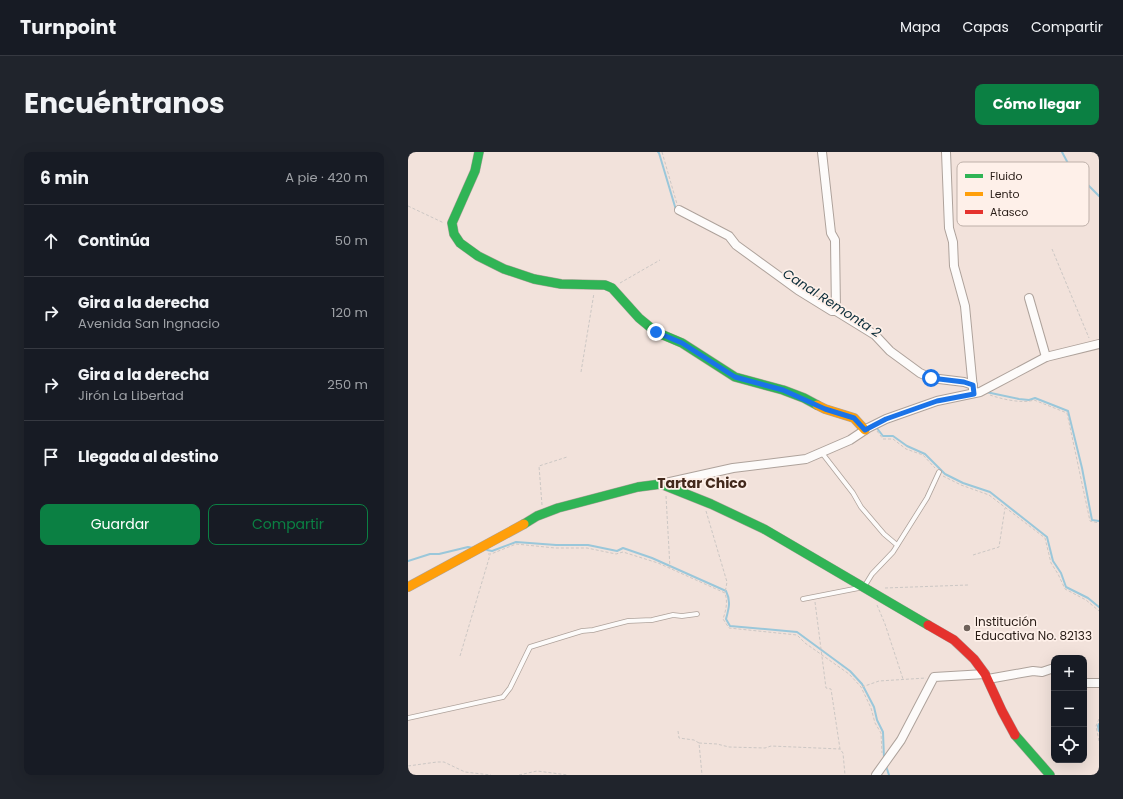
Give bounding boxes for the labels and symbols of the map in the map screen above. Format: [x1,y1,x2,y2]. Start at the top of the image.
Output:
legend [957,162,1089,226]
text: Fluido [990,168,1022,184]
text: Lento [990,186,1020,202]
text: Atasco [990,204,1028,220]
water label: Canal Remonta 2 [779,264,885,342]
route end [647,323,665,341]
route start [922,369,940,387]
district label: Tartar Chico [657,473,747,493]
place label: Institución Educativa No. 82133 [975,613,1092,644]
marker: Institución Educativa No. 82133 [962,623,972,633]

